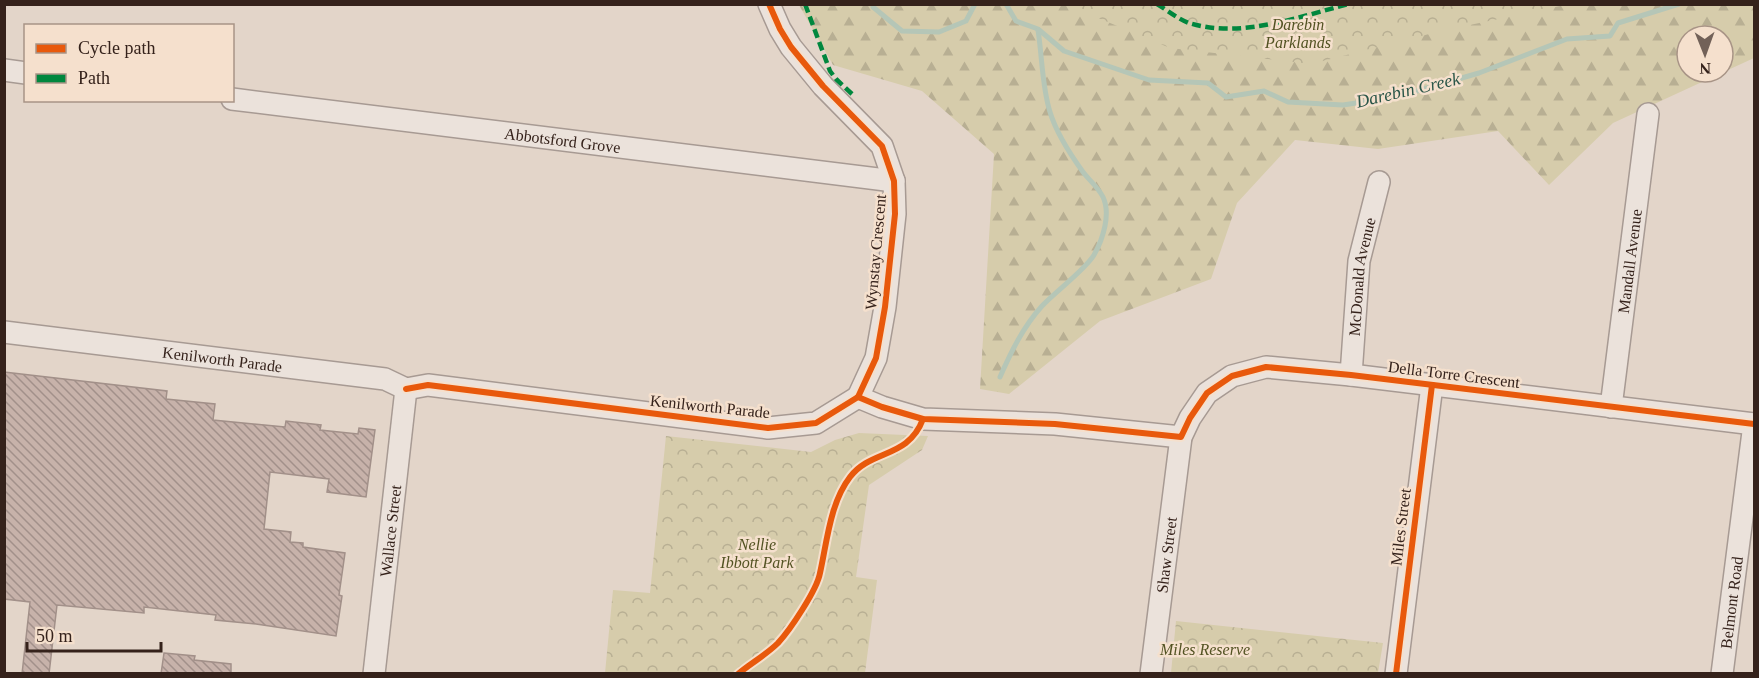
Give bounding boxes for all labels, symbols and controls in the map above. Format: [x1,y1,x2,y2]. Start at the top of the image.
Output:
park label: Darebin Parklands [1264,16,1331,51]
legend [24,24,234,102]
north arrow [1675,24,1735,84]
text: Cycle path [78,38,155,58]
text: N [1699,60,1711,77]
text: Path [78,68,110,88]
water label: Darebin Creek [1353,68,1463,112]
street label: Abbotsford Grove [503,125,621,156]
street label: Wynstay Crescent [862,193,890,311]
street label: Mandall Avenue [1615,208,1645,314]
street label: McDonald Avenue [1346,216,1379,337]
street label: Kenilworth Parade [161,344,283,375]
street label: Della Torre Crescent [1387,358,1521,391]
street label: Kenilworth Parade [649,392,771,421]
street label: Wallace Street [377,483,404,578]
street label: Miles Street [1387,487,1414,567]
street label: Shaw Street [1153,515,1180,594]
park label: Nellie Ibbott Park [719,536,795,571]
street label: Belmont Road [1717,555,1746,650]
scale bar [27,615,160,653]
text: 50 m [36,626,73,646]
park label: Miles Reserve [1159,641,1250,658]

